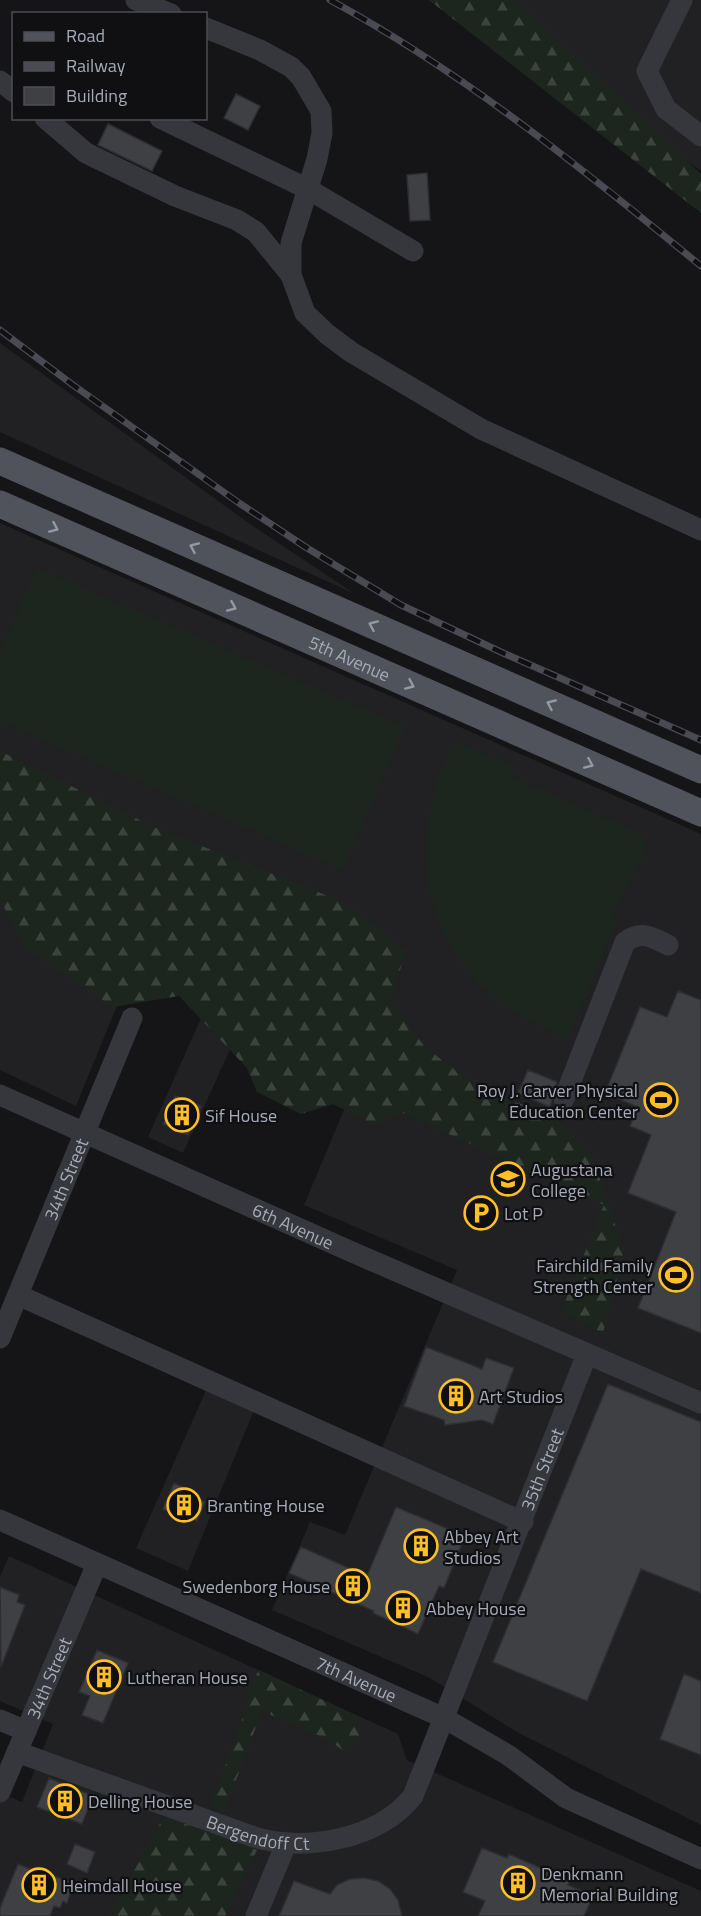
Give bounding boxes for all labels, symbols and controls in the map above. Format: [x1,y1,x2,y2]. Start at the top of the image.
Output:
legend [12,12,207,120]
text: Road [66,22,105,49]
text: Railway [66,52,126,79]
text: Building [66,82,127,109]
one-way arrow [47,521,58,533]
one-way arrow [190,542,201,554]
one-way arrow [226,599,237,611]
one-way arrow [368,621,379,633]
street label: 5th Avenue [305,628,395,688]
one-way arrow [404,678,415,690]
one-way arrow [547,699,558,711]
one-way arrow [582,757,593,769]
place label: Roy J. Carver Physical Education Center [477,1077,638,1125]
sports icon: Roy J. Carver Physical Education Center [643,1082,679,1118]
building icon: Sif House [164,1097,200,1133]
place label: Sif House [205,1102,277,1129]
street label: 34th Street [37,1133,95,1224]
place label: Augustana College [531,1156,613,1204]
school or university icon: Augustana College [490,1161,526,1197]
parking icon: Lot P [463,1195,499,1231]
street label: 6th Avenue [248,1196,338,1256]
place label: Lot P [504,1200,543,1227]
place label: Fairchild Family Strength Center [533,1252,653,1300]
sports icon: Fairchild Family Strength Center [658,1257,694,1293]
building icon: Art Studios [438,1378,474,1414]
place label: Art Studios [479,1383,563,1410]
street label: 35th Street [513,1423,570,1514]
building icon: Branting House [166,1487,202,1523]
place label: Branting House [207,1492,325,1519]
place label: Abbey Art Studios [444,1523,519,1571]
building icon: Abbey Art Studios [403,1528,439,1564]
building icon: Swedenborg House [335,1568,371,1604]
place label: Swedenborg House [183,1573,330,1600]
building icon: Abbey House [385,1590,421,1626]
place label: Abbey House [426,1595,526,1622]
street label: 34th Street [19,1632,78,1723]
street label: 7th Avenue [311,1649,401,1709]
building icon: Lutheran House [86,1659,122,1695]
place label: Lutheran House [127,1664,248,1691]
building icon: Delling House [47,1783,83,1819]
place label: Delling House [88,1788,192,1815]
street label: Bergendoff Ct [203,1808,310,1857]
place label: Denkmann Memorial Building [541,1860,678,1908]
building icon: Denkmann Memorial Building [500,1865,536,1901]
building icon: Heimdall House [21,1867,57,1903]
place label: Heimdall House [62,1872,182,1899]

